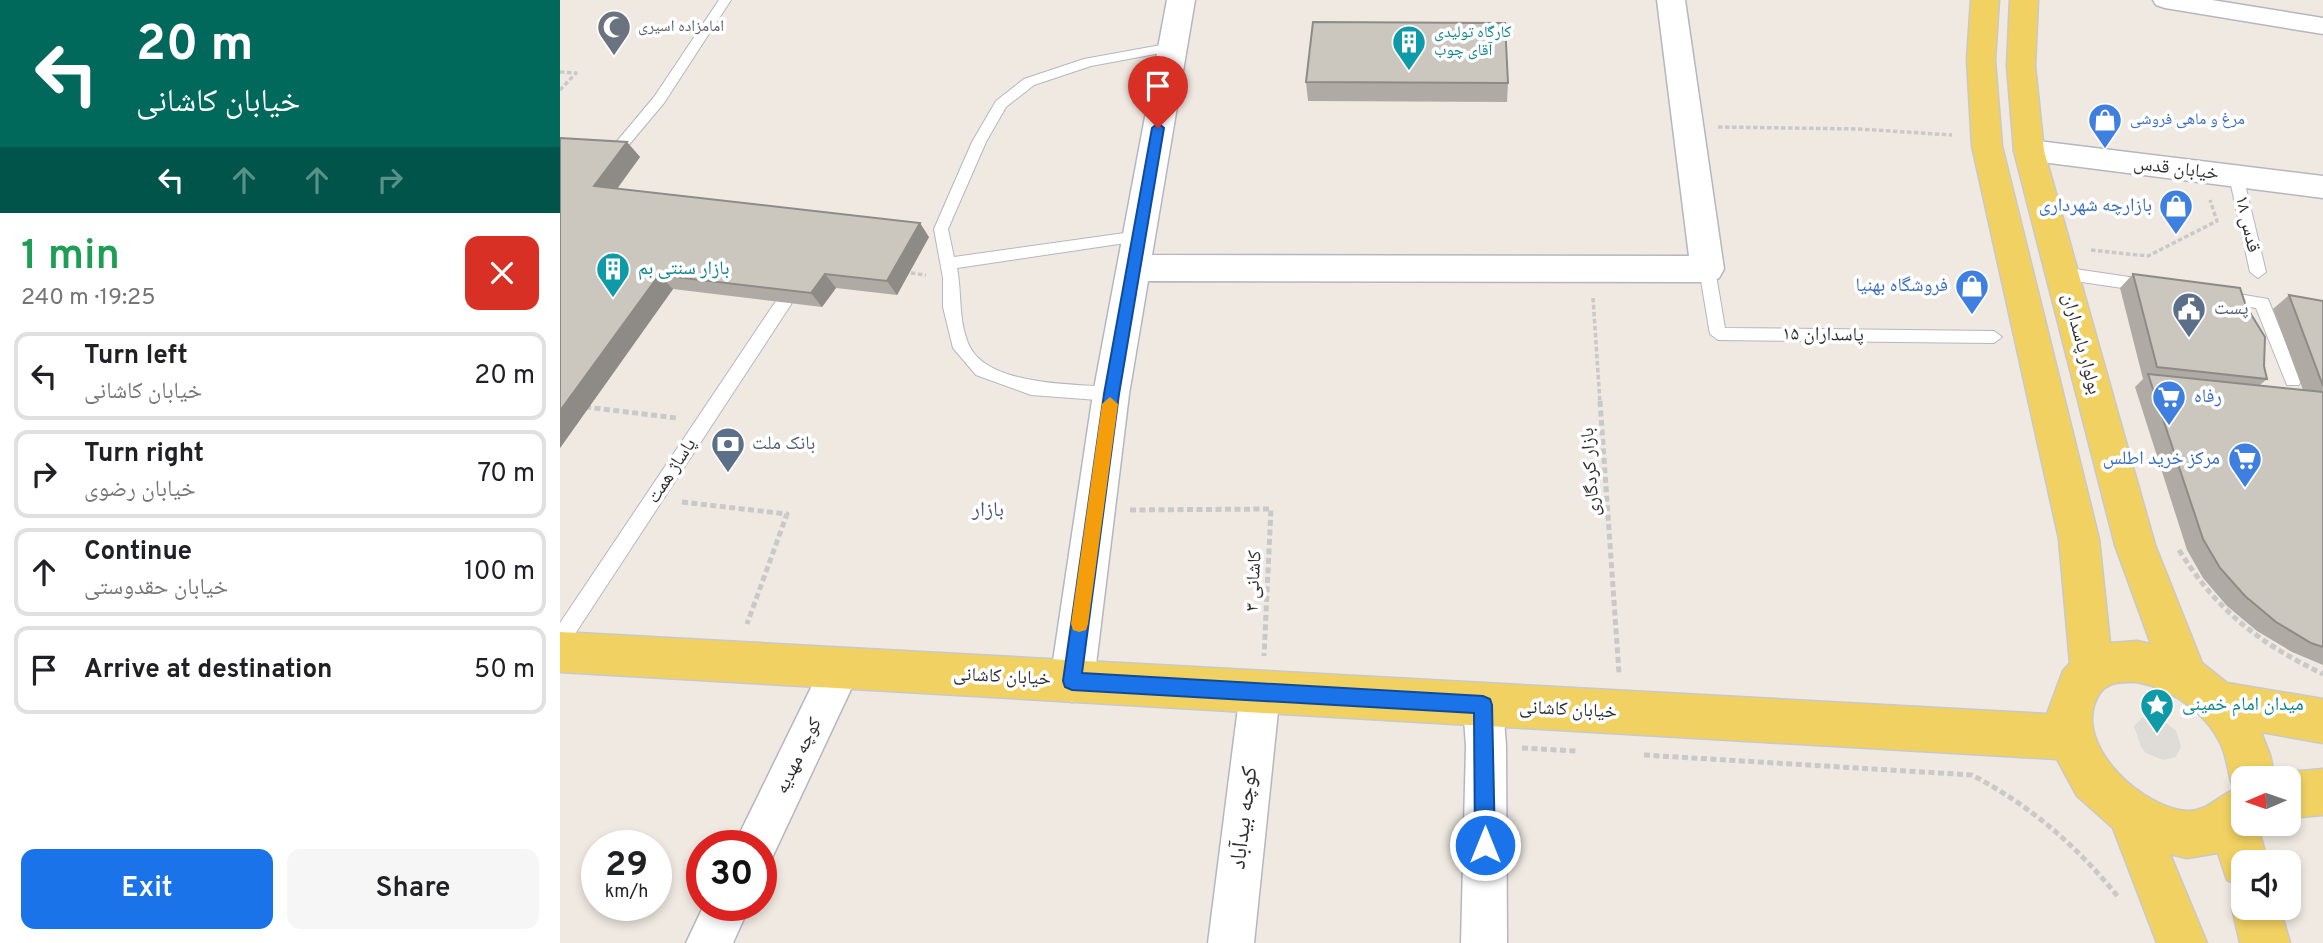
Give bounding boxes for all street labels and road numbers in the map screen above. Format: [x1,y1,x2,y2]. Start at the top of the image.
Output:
street label: خیابان قدس [2132,152,2220,186]
street label: قدس ۱۸ [2229,193,2265,255]
street label: بولوار پاسداران [2056,291,2106,397]
street label: پاسداران ۱۵ [1782,322,1864,348]
street label: بازار کردگاری [1576,427,1606,517]
street label: پاساژ همت [642,434,702,508]
street label: کاشانی ۳ [1240,550,1268,612]
street label: خیابان کاشانی [953,662,1051,692]
street label: خیابان کاشانی [1519,695,1617,725]
street label: کوچه مهدیه [770,714,828,798]
street label: کوچه بیدآباد [1224,764,1266,871]

